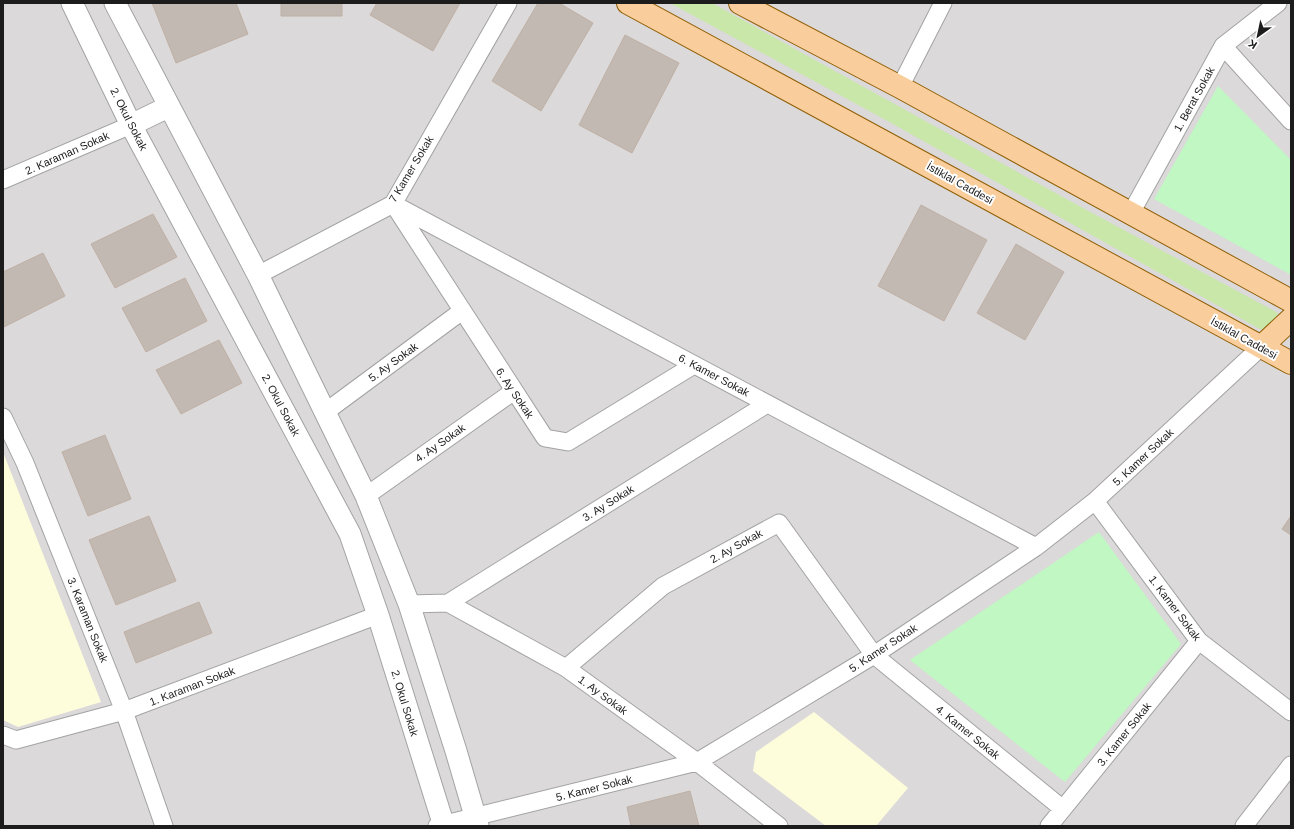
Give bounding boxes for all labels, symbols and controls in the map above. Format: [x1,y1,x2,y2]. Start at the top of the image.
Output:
north arrow [1238,16,1278,56]
text: K [1246,37,1259,52]
street label: 1. Berat Sokak [1171,64,1217,133]
street label: 2. Okul Sokak [108,86,150,153]
street label: 2. Karaman Sokak [23,129,111,177]
street label: 7 Kamer Sokak [386,133,436,204]
street label: İstiklal Caddesi [925,160,995,206]
street label: İstiklal Caddesi [1209,315,1279,361]
street label: 5. Ay Sokak [366,340,420,384]
street label: 6. Kamer Sokak [677,351,752,399]
street label: 6. Ay Sokak [494,366,536,421]
street label: 2. Okul Sokak [260,372,303,438]
street label: 4. Ay Sokak [413,421,468,465]
street label: 5. Kamer Sokak [1110,426,1176,488]
street label: 3. Ay Sokak [580,482,636,523]
street label: 2. Ay Sokak [708,526,765,565]
street label: 1. Kamer Sokak [1147,573,1204,643]
street label: 3. Karaman Sokak [65,576,111,665]
street label: 5. Kamer Sokak [847,621,919,674]
street label: 1. Karaman Sokak [148,664,237,708]
street label: 2. Okul Sokak [389,668,421,738]
street label: 1. Ay Sokak [576,673,630,717]
street label: 3. Kamer Sokak [1095,699,1154,768]
street label: 4. Kamer Sokak [934,703,1003,762]
street label: 5. Kamer Sokak [555,773,634,803]

